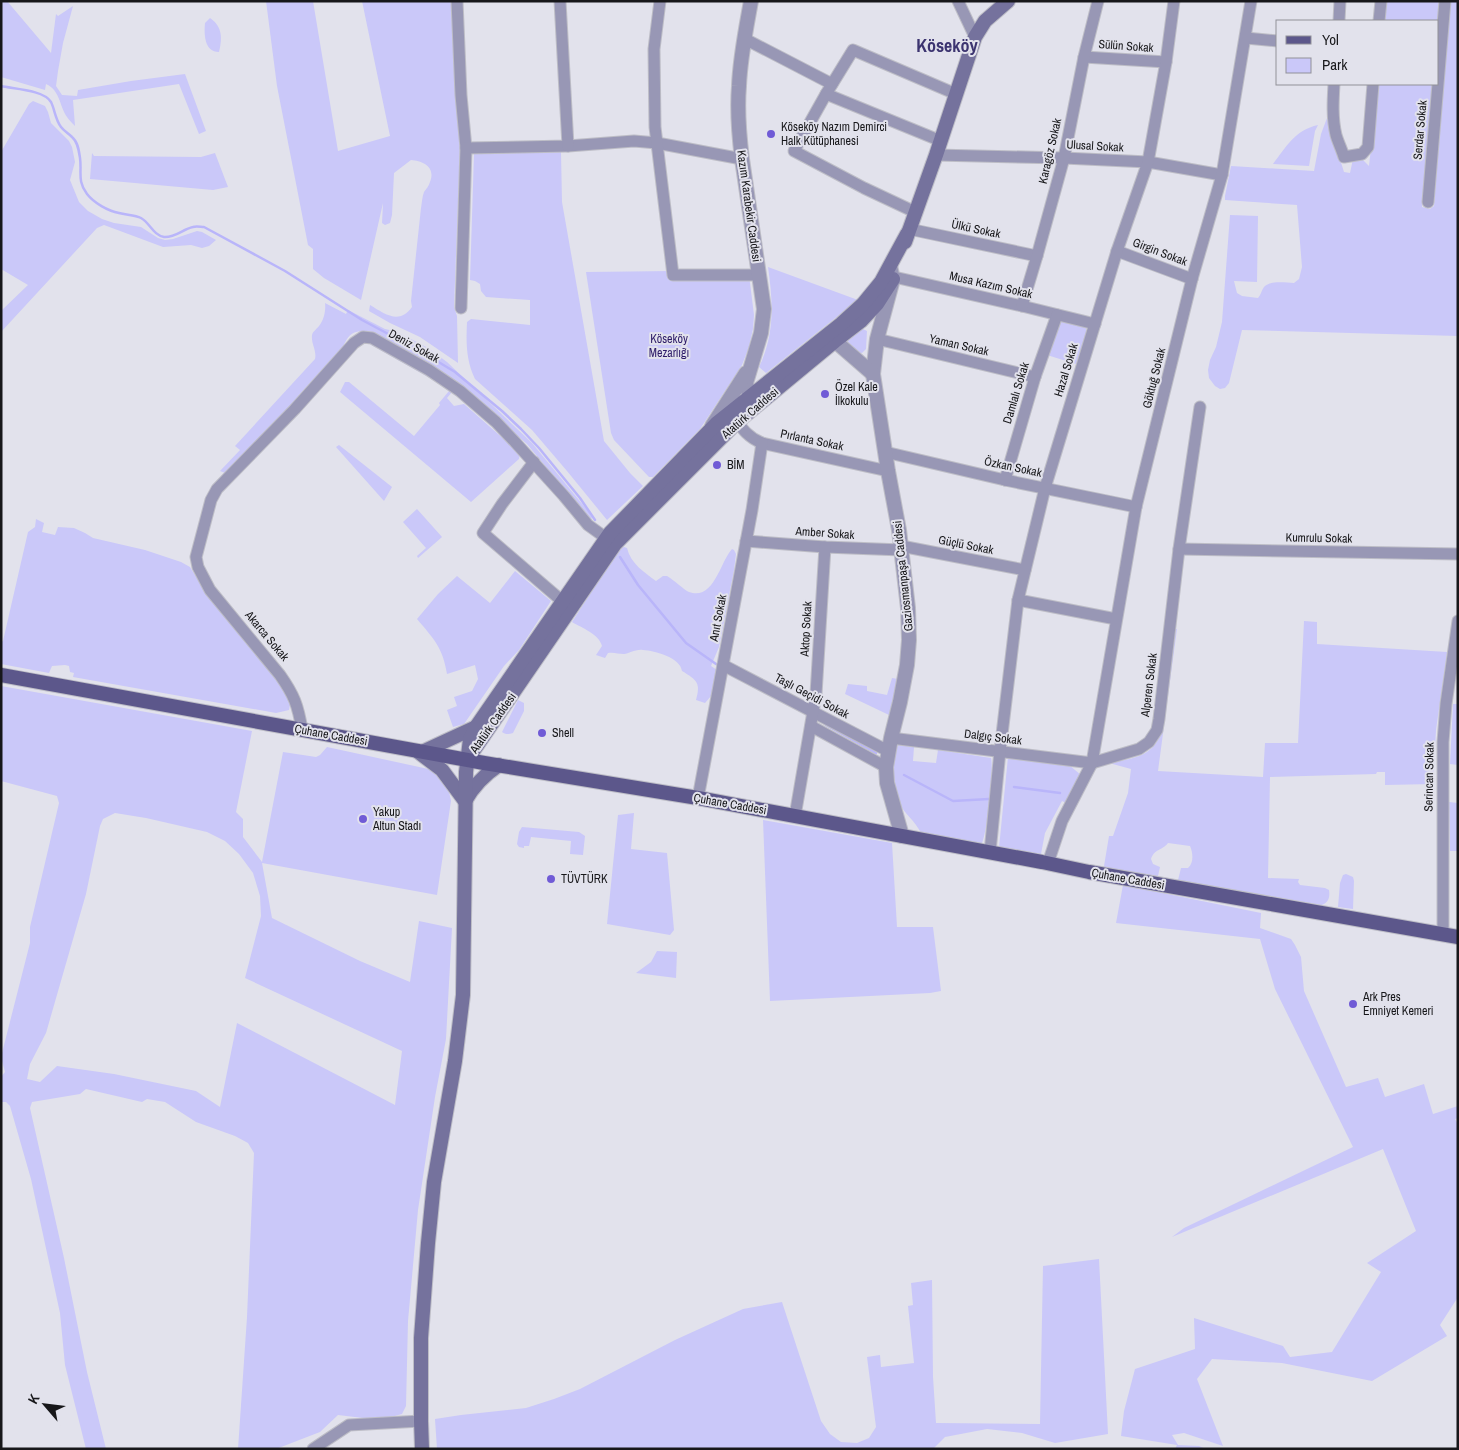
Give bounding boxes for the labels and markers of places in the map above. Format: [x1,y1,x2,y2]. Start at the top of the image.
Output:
place label: Köseköy Nazım Demirci Halk Kütüphanesi [781,119,887,149]
marker: Köseköy Nazım Demirci Halk Kütüphanesi [765,128,777,140]
place label: Özel Kale İlkokulu [835,378,878,409]
marker: Özel Kale İlkokulu [819,388,831,400]
place label: BİM [727,457,745,473]
marker: BİM [711,459,723,471]
place label: Shell [552,725,574,741]
marker: Shell [536,727,548,739]
place label: Yakup Altun Stadı [372,804,421,834]
marker: Yakup Altun Stadı [357,813,369,825]
place label: TÜVTÜRK [561,870,608,887]
marker: TÜVTÜRK [545,873,557,885]
place label: Ark Pres Emniyet Kemeri [1362,989,1434,1019]
marker: Ark Pres Emniyet Kemeri [1347,998,1359,1010]

